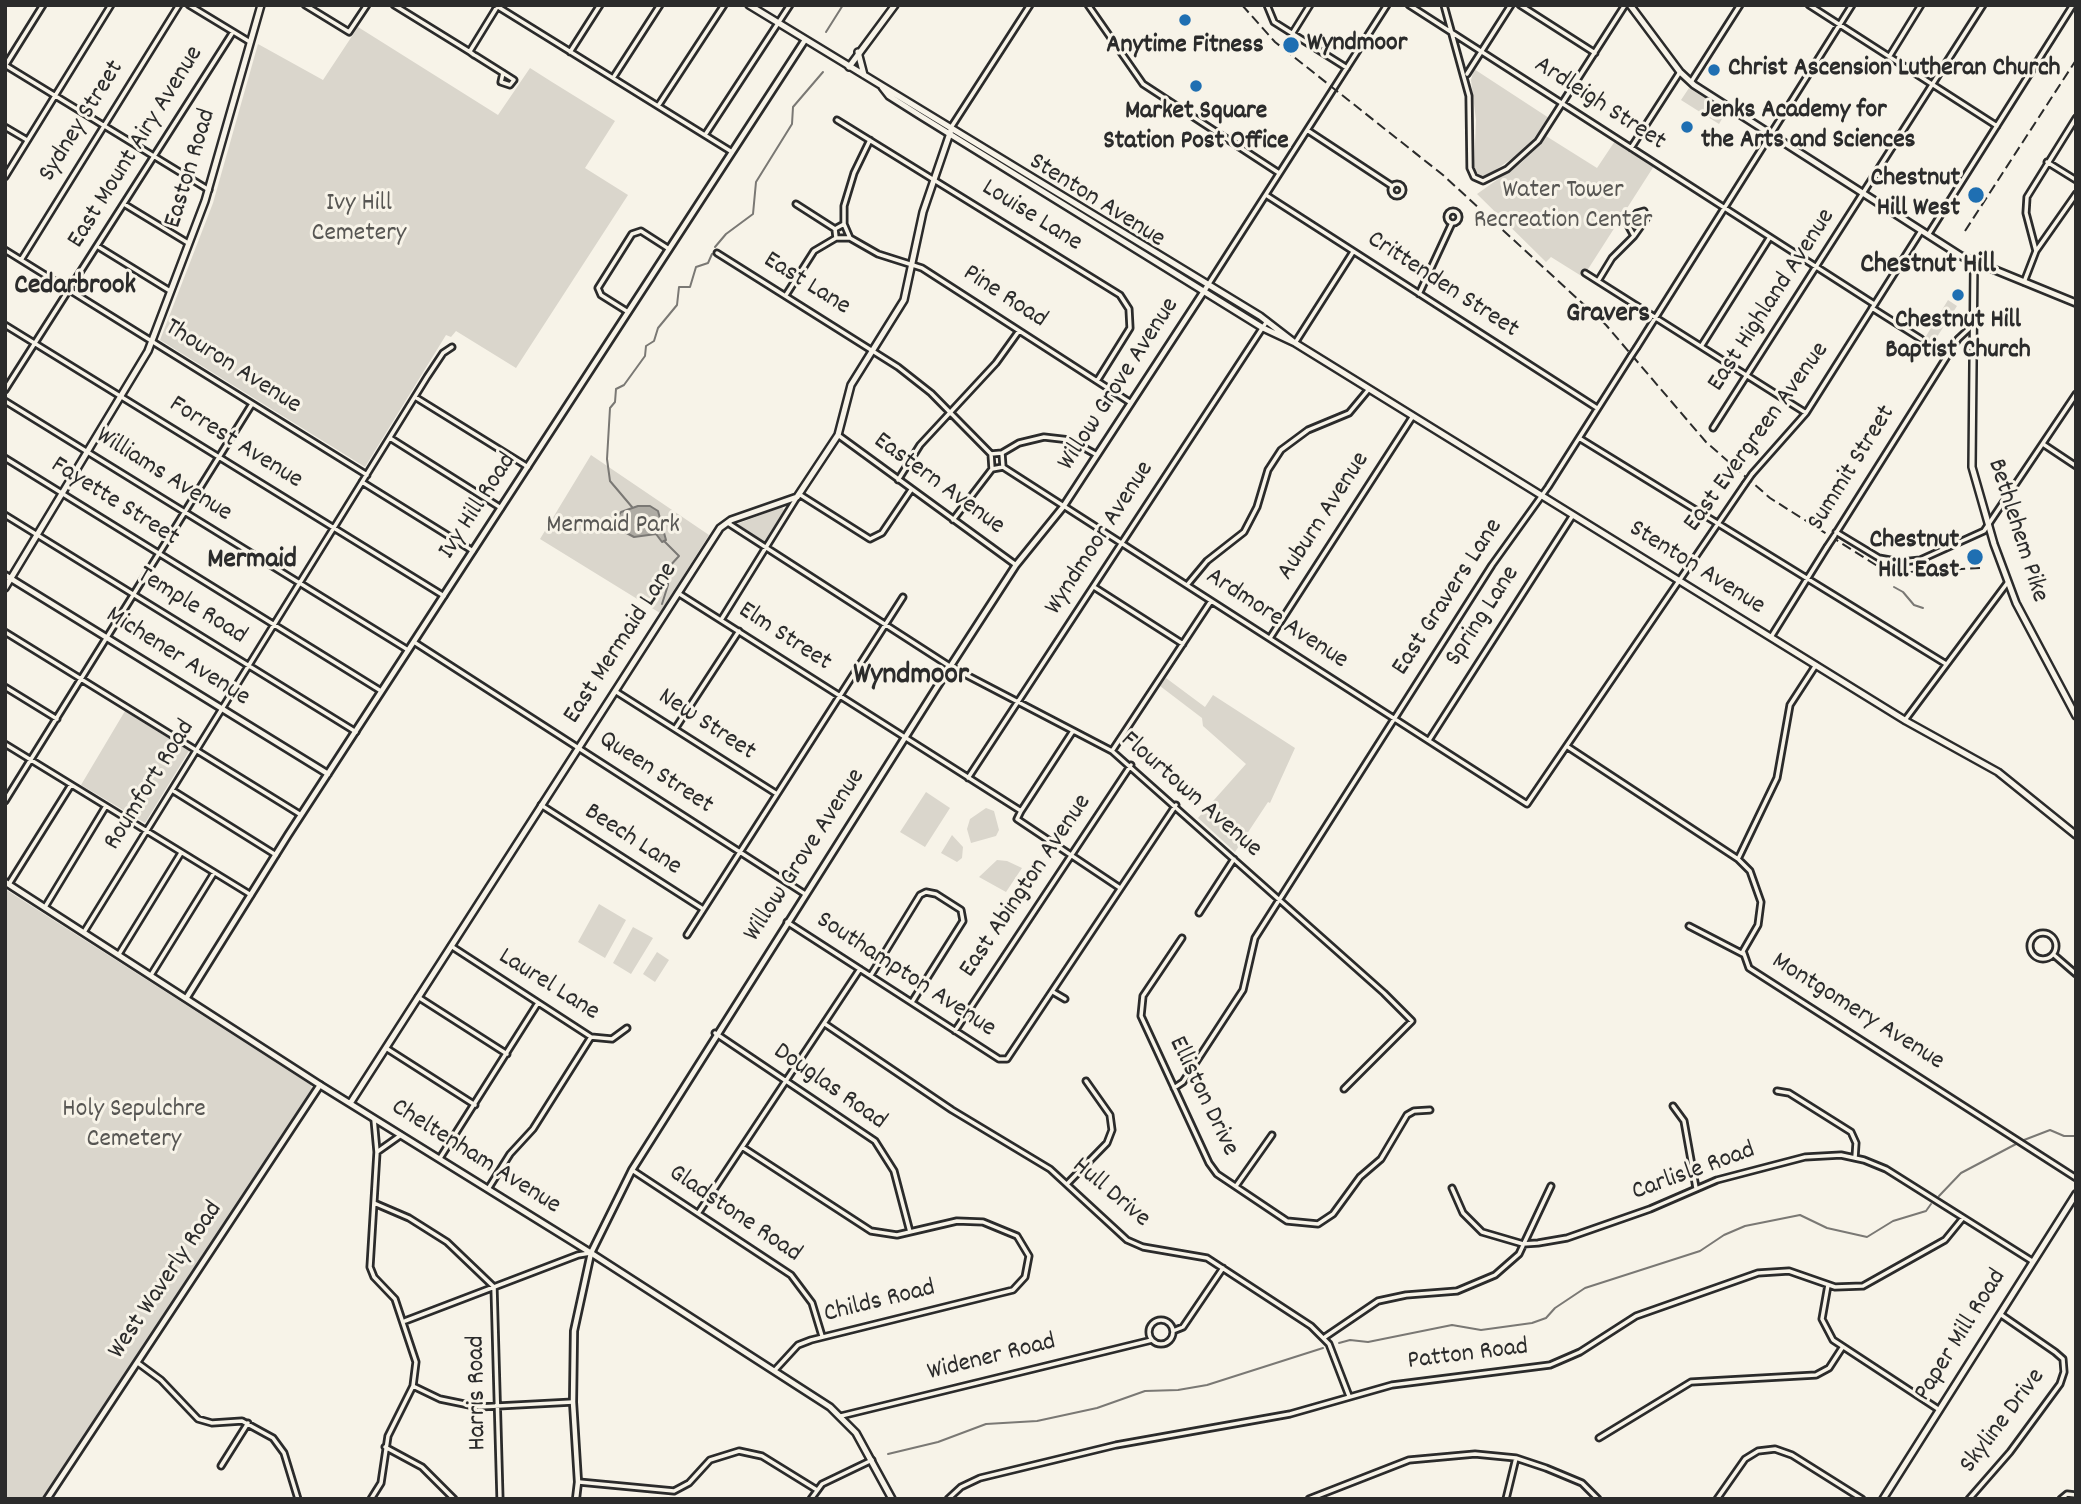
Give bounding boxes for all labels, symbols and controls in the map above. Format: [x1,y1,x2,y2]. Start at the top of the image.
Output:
marker: Anytime Fitness [1177,12,1193,28]
place label: Wyndmoor [1307,29,1407,61]
place label: Anytime Fitness [1106,31,1264,63]
marker: Wyndmoor [1281,35,1301,55]
street label: East Mount Airy Avenue [62,41,212,255]
street label: Ardleigh Street [1527,51,1671,159]
place label: Christ Ascension Lutheran Church [1728,54,2060,86]
street label: Sydney Street [33,56,133,188]
marker: Christ Ascension Lutheran Church [1706,62,1722,78]
marker: Market Square Station Post Office [1188,78,1204,94]
place label: Jenks Academy for the Arts and Sciences [1701,96,1916,158]
place label: Market Square Station Post Office [1103,97,1289,158]
street label: Easton Road [159,106,225,232]
marker: Jenks Academy for the Arts and Sciences [1679,119,1695,135]
street label: Stenton Avenue [1022,148,1170,256]
place label: Chestnut Hill West [1870,164,1960,226]
street label: Louise Lane [975,174,1087,260]
park label: Water Tower Recreation Center [1474,176,1652,238]
marker: Chestnut Hill West [1966,185,1986,205]
park label: Ivy Hill Cemetery [312,189,406,250]
street label: East Highland Avenue [1702,204,1844,398]
street label: Crittenden Street [1360,225,1524,347]
street label: East Lane [757,246,855,324]
district label: Chestnut Hill [1860,250,1996,284]
street label: Pine Road [956,259,1052,337]
district label: Cedarbrook [14,271,136,305]
marker: Chestnut Hill Baptist Church [1950,287,1966,303]
street label: Willow Grove Avenue [1052,293,1188,477]
district label: Gravers [1566,299,1650,333]
place label: Chestnut Hill Baptist Church [1885,306,2031,368]
street label: Thouron Avenue [158,314,306,422]
street label: East Evergreen Avenue [1679,337,1837,539]
street label: Forrest Avenue [162,391,308,497]
street label: Summit Street [1802,401,1904,537]
street label: Williams Avenue [89,422,237,530]
street label: Eastern Avenue [866,427,1010,543]
street label: Auburn Avenue [1272,447,1378,587]
street label: Ivy Hill Road [433,448,525,566]
street label: Fayette Street [44,451,184,555]
street label: Bethlehem Pike [1978,455,2054,607]
street label: Wyndmoor Avenue [1040,456,1162,622]
park label: Mermaid Park [546,511,680,543]
street label: East Gravers Lane [1387,514,1511,682]
street label: Stenton Avenue [1622,515,1770,623]
place label: Chestnut Hill East [1869,526,1959,588]
district label: Mermaid [207,545,297,579]
marker: Chestnut Hill East [1965,547,1985,567]
street label: East Mermaid Lane [558,557,686,731]
street label: Temple Road [130,561,252,653]
street label: Spring Lane [1440,561,1528,673]
street label: Ardmore Avenue [1199,562,1353,678]
street label: Elm Street [731,596,837,680]
street label: Michener Avenue [99,601,255,715]
district label: Wyndmoor [853,660,969,696]
street label: New Street [651,683,761,769]
street label: Roumfort Road [99,715,203,857]
street label: Queen Street [592,725,718,823]
street label: Flourtown Avenue [1113,726,1267,866]
street label: Willow Grove Avenue [738,764,874,948]
street label: East Abington Avenue [954,789,1100,985]
street label: Beech Lane [577,798,687,884]
street label: Southampton Avenue [809,906,1001,1046]
street label: Laurel Lane [492,943,604,1029]
street label: Montgomery Avenue [1765,947,1949,1079]
street label: Elliston Drive [1160,1032,1244,1162]
street label: Douglas Road [766,1038,892,1138]
street label: Cheltenham Avenue [384,1093,566,1223]
park label: Holy Sepulchre Cemetery [62,1095,206,1156]
street label: Carlisle Road [1628,1136,1760,1210]
street label: Hull Drive [1064,1152,1156,1236]
street label: Gladstone Road [662,1159,806,1271]
street label: West Waverly Road [103,1196,231,1366]
street label: Paper Mill Road [1909,1264,2015,1408]
street label: Childs Road [821,1274,939,1332]
street label: Widener Road [925,1328,1059,1390]
street label: Patton Road [1406,1333,1530,1379]
street label: Harris Road [462,1335,496,1451]
street label: Skyline Drive [1954,1363,2054,1481]

